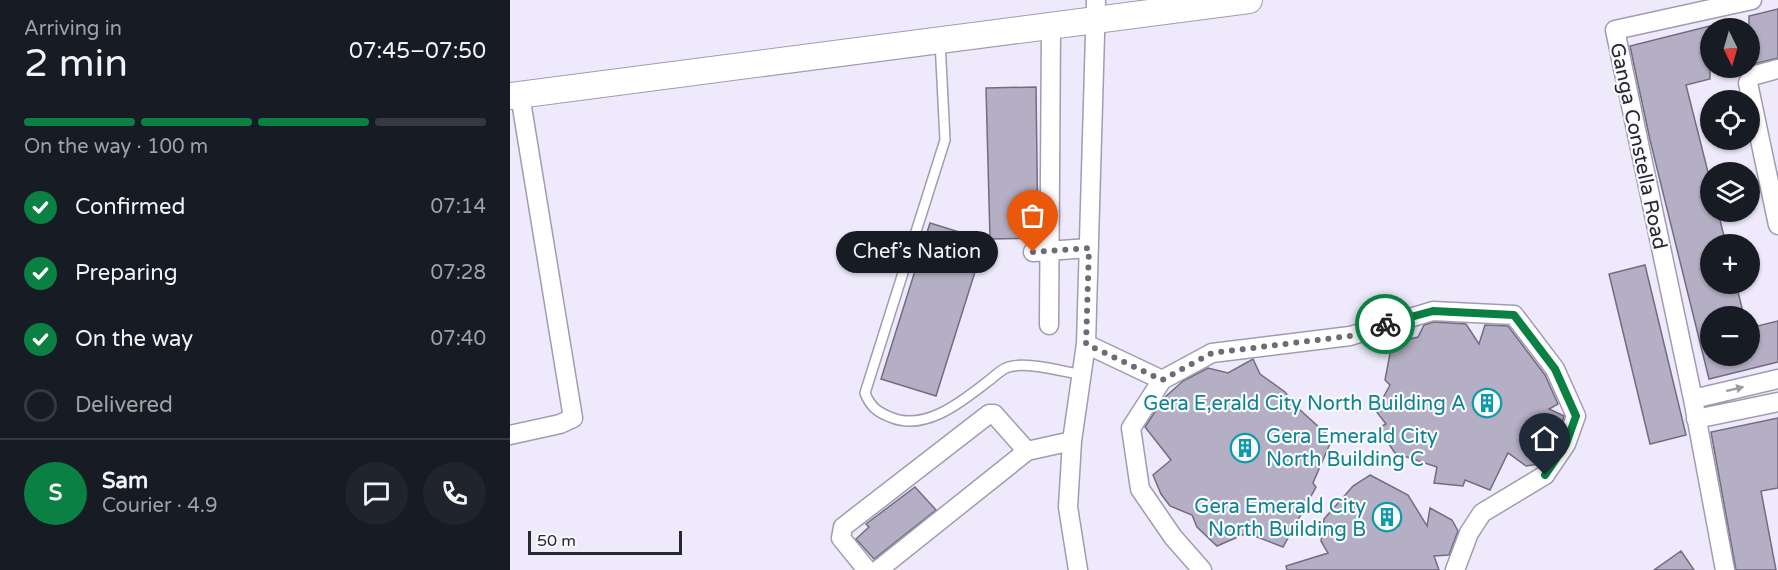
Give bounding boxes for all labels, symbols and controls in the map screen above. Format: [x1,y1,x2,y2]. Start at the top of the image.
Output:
text: Arriving in [24,17,122,41]
north arrow [1700,18,1760,78]
map controls [1700,18,1760,366]
text: 07:45–07:50 [349,38,486,64]
text: 2 min [24,40,128,87]
street label: Ganga Constella Road [1604,41,1672,252]
button: locate [1700,90,1760,150]
text: On the way · 100 m [24,135,208,159]
button: layers [1700,162,1760,222]
pin [1007,190,1058,252]
icon: check [24,191,57,224]
text: Confirmed [75,194,185,220]
text: 07:14 [431,195,486,219]
icon: bag [1016,199,1049,232]
callout: Chef’s Nation [835,231,997,273]
button: + [1700,234,1760,294]
text: Chef’s Nation [853,240,981,264]
icon: check [24,257,57,290]
text: Preparing [75,260,178,286]
text: 07:28 [431,261,486,285]
courier [1355,294,1415,354]
button: − [1700,306,1760,366]
icon: bike [1369,308,1402,341]
icon: check [24,323,57,356]
text: On the way [75,326,193,352]
text: 07:40 [431,327,486,351]
one-way arrow [1726,384,1745,393]
building icon: Gera E,erald City North Building A [1471,387,1503,419]
text: Delivered [75,392,173,418]
place label: Gera E,erald City North Building A [1143,392,1466,416]
pin [1519,413,1570,475]
icon: home [1528,422,1561,455]
place label: Gera Emerald City North Building C [1266,425,1438,472]
building icon: Gera Emerald City North Building C [1229,432,1261,464]
button: chat [345,462,408,525]
button: phone [423,462,486,525]
text: Sam [102,468,148,494]
text: S [49,480,62,506]
text: Courier · 4.9 [102,494,217,518]
place label: Gera Emerald City North Building B [1194,495,1366,542]
building icon: Gera Emerald City North Building B [1371,501,1403,533]
scale bar [528,528,682,556]
text: 50 m [537,531,576,551]

